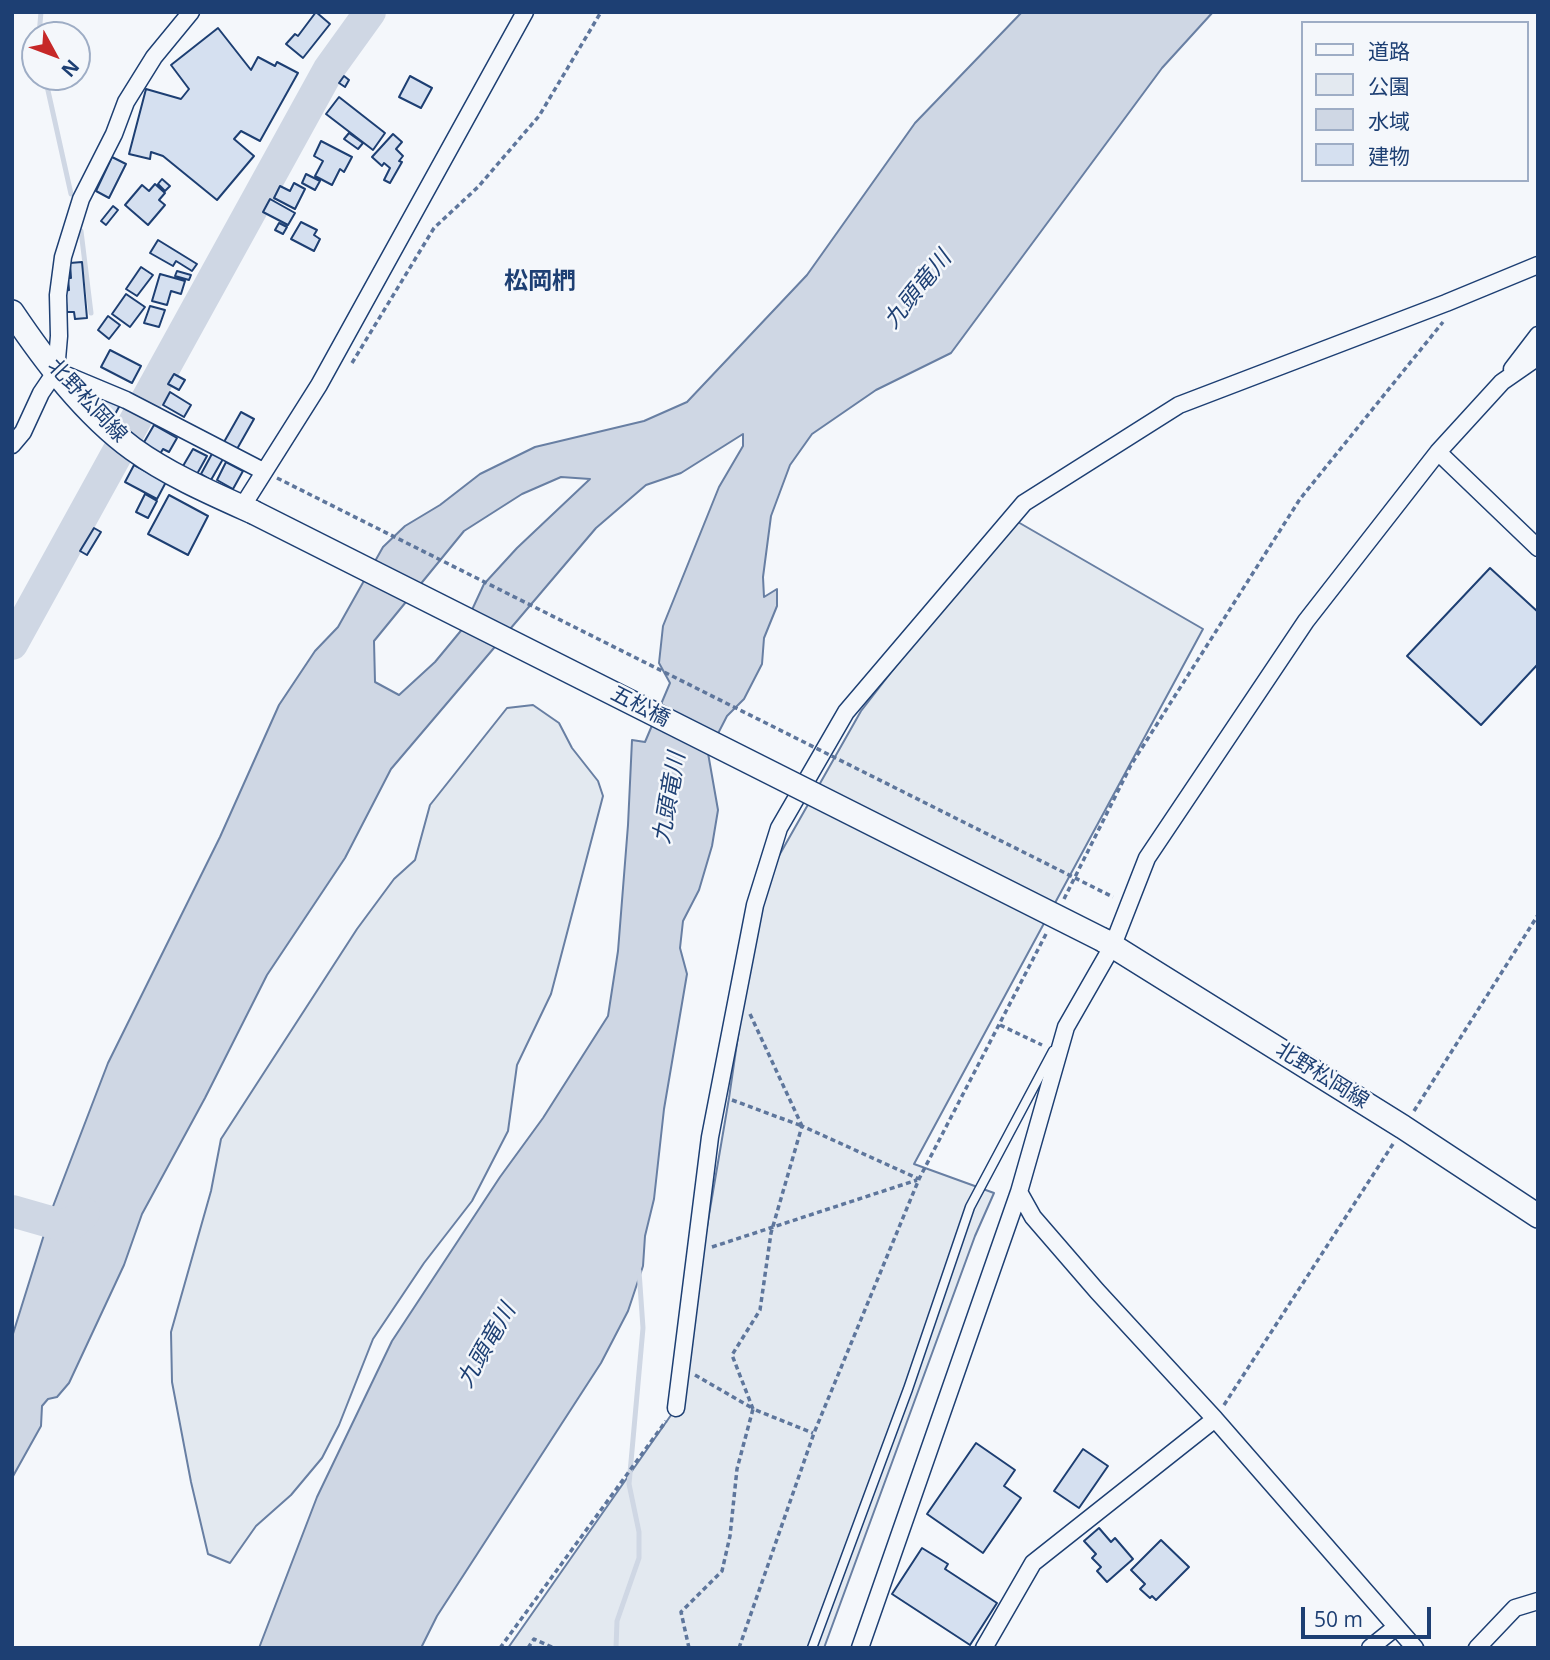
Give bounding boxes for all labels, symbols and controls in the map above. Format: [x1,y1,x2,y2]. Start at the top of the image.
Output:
north arrow [21,21,91,91]
legend [1302,21,1529,182]
text: 道路 [1368,37,1410,65]
text: N [55,54,85,83]
text: 公園 [1368,72,1410,100]
text: 水域 [1368,107,1410,135]
text: 建物 [1368,142,1410,170]
water label: 九頭竜川 [878,246,958,334]
district label: 松岡椚 [504,268,576,296]
street label: 北野松岡線 [42,354,132,448]
street label: 五松橋 [606,681,674,733]
water label: 九頭竜川 [648,750,692,846]
street label: 北野松岡線 [1271,1037,1373,1115]
water label: 九頭竜川 [452,1299,522,1393]
scale bar [1305,1594,1434,1638]
text: 50 m [1314,1605,1363,1633]

